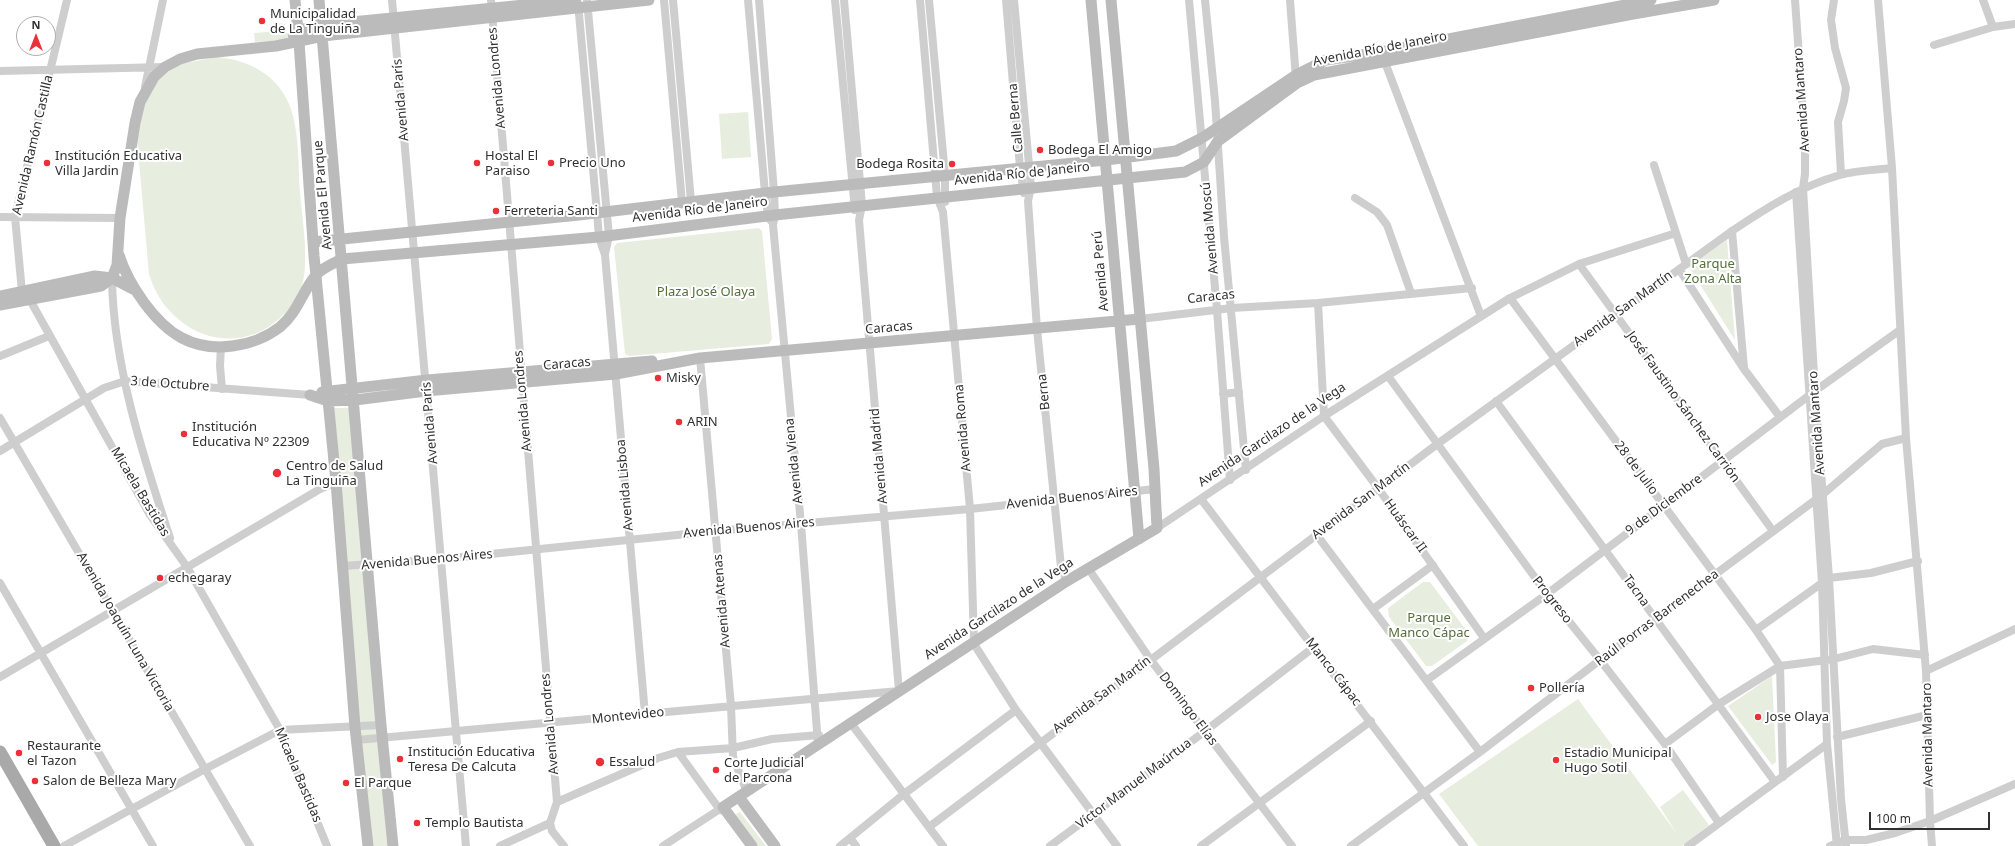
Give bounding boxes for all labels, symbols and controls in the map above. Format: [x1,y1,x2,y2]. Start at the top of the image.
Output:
place label: Municipalidad de La Tinguiña [270,6,360,37]
north arrow [16,16,56,56]
marker: Municipalidad de La Tinguiña [257,16,267,26]
text: N [32,17,40,32]
street label: Avenida Londres [485,27,509,129]
street label: Avenida Río de Janeiro [1312,28,1448,70]
street label: Avenida Mantaro [1791,47,1813,153]
street label: Avenida París [390,58,412,142]
street label: Avenida Ramón Castilla [9,74,57,216]
street label: Calle Berna [1005,83,1027,153]
street label: Avenida El Parque [310,140,336,250]
place label: Bodega El Amigo [1048,142,1152,158]
marker: Bodega El Amigo [1035,145,1045,155]
place label: Institución Educativa Villa Jardin [55,148,182,179]
place label: Hostal El Paraiso [485,148,538,179]
place label: Precio Uno [559,155,626,171]
place label: Bodega Rosita [856,156,944,172]
marker: Institución Educativa Villa Jardin [42,158,52,168]
marker: Hostal El Paraiso [472,158,482,168]
marker: Precio Uno [546,158,556,168]
marker: Bodega Rosita [947,159,957,169]
street label: Avenida Río de Janeiro [953,159,1091,189]
street label: Avenida Moscú [1198,181,1222,275]
street label: Avenida Río de Janeiro [631,194,769,226]
place label: Ferreteria Santi [504,203,598,219]
marker: Ferreteria Santi [491,206,501,216]
street label: Avenida Perú [1090,230,1112,312]
park label: Parque Zona Alta [1684,256,1742,287]
street label: Avenida San Martín [1570,268,1676,350]
park label: Plaza José Olaya [657,284,755,300]
street label: Caracas [1186,287,1236,307]
street label: Caracas [865,318,913,338]
street label: José Faustino Sánchez Carrión [1623,328,1743,486]
street label: Avenida Londres [511,350,535,452]
street label: Caracas [543,354,591,374]
place label: Misky [666,370,701,386]
street label: Avenida Mantaro [1806,370,1828,476]
street label: 3 de Octubre [130,373,210,395]
marker: Misky [653,373,663,383]
street label: Berna [1034,373,1054,411]
street label: Avenida Garcilazo de la Vega [1195,380,1349,490]
street label: Avenida París [419,381,441,465]
street label: Avenida Roma [951,384,975,472]
street label: Avenida Madrid [867,407,891,505]
place label: ARIN [687,414,718,430]
marker: ARIN [674,417,684,427]
street label: Avenida Viena [782,417,806,505]
place label: Institución Educativa Nº 22309 [192,419,309,450]
marker: Institución Educativa Nº 22309 [179,429,189,439]
street label: 28 de Julio [1611,438,1661,498]
street label: Avenida Lisboa [613,439,637,531]
street label: Micaela Bastidas [107,444,173,540]
place label: Centro de Salud La Tinguiña [286,458,383,489]
street label: Avenida San Martín [1309,459,1413,543]
marker: Centro de Salud La Tinguiña [271,467,283,479]
street label: 9 de Diciembre [1623,471,1705,539]
street label: Avenida Buenos Aires [1006,483,1138,513]
street label: Huáscar II [1380,496,1430,556]
street label: Avenida Buenos Aires [683,514,815,542]
street label: Avenida Buenos Aires [361,546,493,574]
street label: Avenida Joaquín Luna Victoria [73,550,177,714]
street label: Avenida Atenas [710,553,734,649]
street label: Avenida Garcilazo de la Vega [922,555,1076,663]
street label: Raúl Porras Barrenechea [1592,566,1722,670]
place label: echegaray [168,570,231,586]
street label: Tacna [1619,572,1653,610]
marker: echegaray [155,573,165,583]
street label: Progreso [1529,573,1575,627]
park label: Parque Manco Cápac [1388,610,1470,641]
street label: Manco Cápac [1302,635,1364,709]
street label: Avenida San Martín [1050,653,1154,737]
street label: Domingo Elías [1155,669,1221,749]
street label: Avenida Londres [538,673,562,775]
place label: Pollería [1539,680,1585,696]
marker: Pollería [1526,683,1536,693]
street label: Avenida Mantaro [1919,683,1937,787]
street label: Montevideo [591,704,665,728]
place label: Jose Olaya [1766,709,1829,725]
marker: Jose Olaya [1753,712,1763,722]
street label: Micaela Bastidas [271,725,325,825]
street label: Víctor Manuel Maúrtua [1073,736,1195,832]
place label: Restaurante el Tazon [27,738,101,769]
place label: Institución Educativa Teresa De Calcuta [408,744,535,775]
place label: Estadio Municipal Hugo Sotil [1564,745,1671,776]
marker: Restaurante el Tazon [14,748,24,758]
marker: Institución Educativa Teresa De Calcuta [395,754,405,764]
place label: Essalud [609,754,655,770]
place label: Corte Judicial de Parcona [724,755,804,786]
marker: Estadio Municipal Hugo Sotil [1551,755,1561,765]
marker: Essalud [594,756,606,768]
marker: Corte Judicial de Parcona [711,765,721,775]
place label: Salon de Belleza Mary [43,773,176,789]
place label: El Parque [354,775,412,791]
marker: Salon de Belleza Mary [30,776,40,786]
marker: El Parque [341,778,351,788]
scale bar [1871,804,1992,830]
text: 100 m [1876,810,1911,827]
place label: Templo Bautista [425,815,523,831]
marker: Templo Bautista [412,818,422,828]

